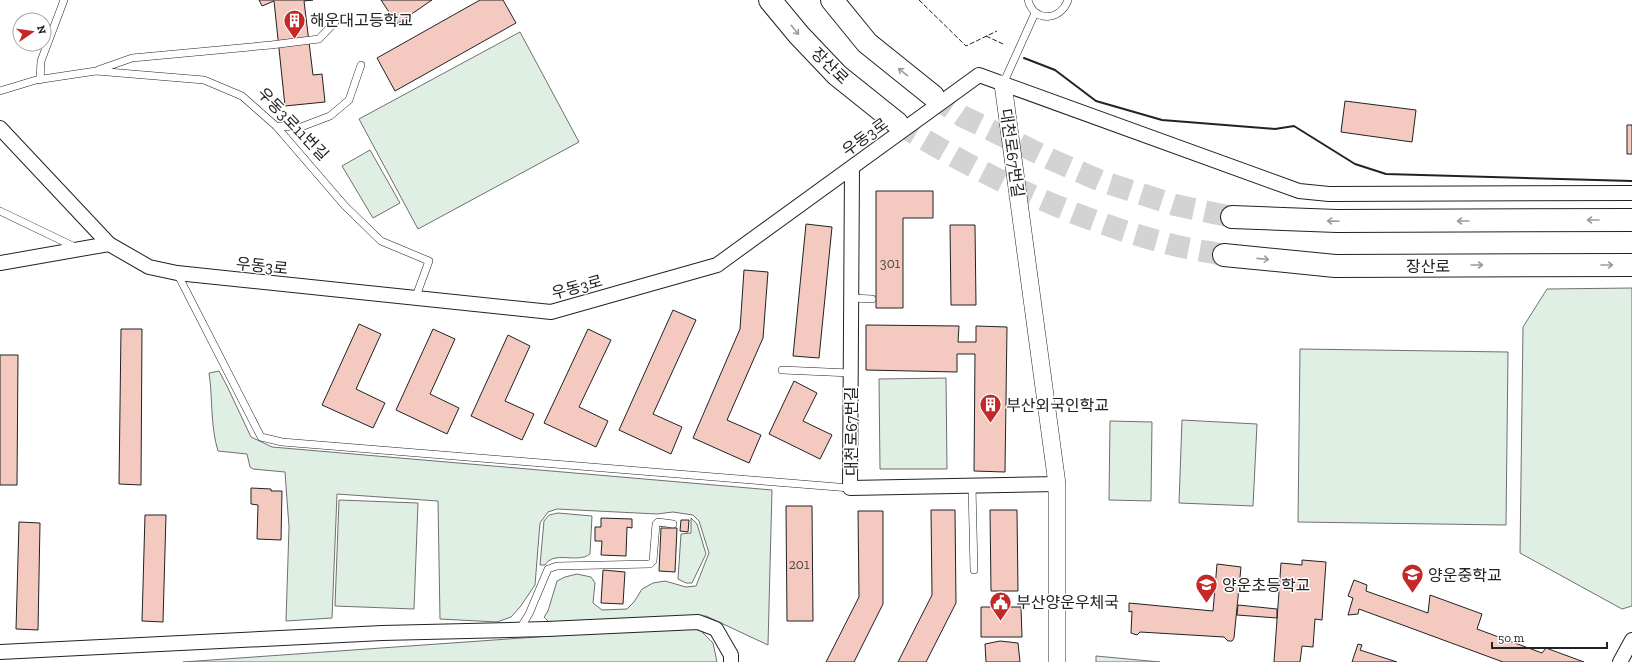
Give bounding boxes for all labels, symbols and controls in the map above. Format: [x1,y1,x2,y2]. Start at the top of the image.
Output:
building icon: 해운대고등학교 [281,7,307,40]
place label: 해운대고등학교 [310,11,413,30]
north arrow [12,12,52,52]
text: N [34,24,49,36]
one-way arrow [791,25,799,36]
street label: 장산로 [808,44,853,88]
one-way arrow [898,67,908,76]
street label: 우동3로11번길 [254,84,332,164]
street label: 대천로67번길 [996,107,1028,199]
street label: 우동3로 [838,114,892,160]
one-way arrow [1587,216,1600,224]
one-way arrow [1327,217,1340,225]
one-way arrow [1457,217,1470,225]
street label: 우동3로 [235,254,289,278]
house number: 301 [880,255,901,272]
one-way arrow [1256,255,1269,263]
street label: 장산로 [1406,257,1450,276]
one-way arrow [1470,261,1483,269]
one-way arrow [1600,261,1613,269]
street label: 우동3로 [549,271,605,303]
street label: 대천로67번길 [842,386,861,476]
building icon: 부산외국인학교 [977,392,1003,425]
place label: 부산외국인학교 [1006,396,1109,415]
house number: 201 [789,556,810,573]
school or university icon: 양운중학교 [1399,562,1425,595]
place label: 양운중학교 [1428,566,1502,585]
school or university icon: 양운초등학교 [1193,572,1219,605]
place label: 양운초등학교 [1222,576,1310,595]
public building icon: 부산양운우체국 [988,589,1014,622]
place label: 부산양운우체국 [1016,593,1119,612]
scale bar [1492,624,1607,650]
text: 50 m [1498,631,1525,645]

